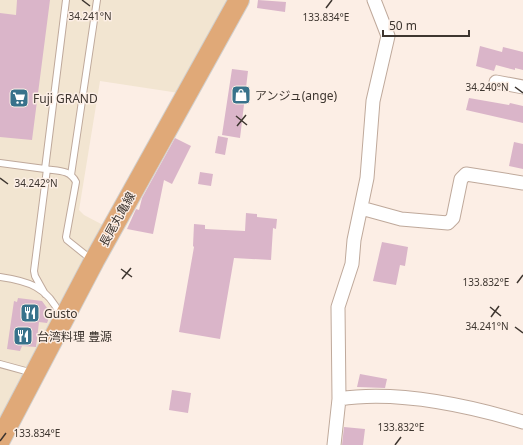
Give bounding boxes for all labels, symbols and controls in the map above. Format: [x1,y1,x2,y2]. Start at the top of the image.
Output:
text: 34.241°N [68,9,112,23]
text: 133.834°E [303,10,349,24]
scale bar [383,12,469,38]
text: 50 m [389,17,417,34]
text: 34.240°N [465,80,509,94]
shop icon: アンジュ(ange) [230,84,252,106]
supermarket icon: Fuji GRAND [8,87,30,109]
place label: アンジュ(ange) [255,87,338,104]
place label: Fuji GRAND [33,90,98,107]
text: 34.242°N [14,176,58,190]
street label: 長尾丸亀線 [95,189,139,249]
text: 133.832°E [463,275,509,289]
restaurant icon: Gusto [19,302,41,324]
place label: Gusto [44,305,78,322]
text: 34.241°N [465,319,509,333]
restaurant icon: 台湾料理 豊源 [12,325,34,347]
place label: 台湾料理 豊源 [37,328,112,345]
text: 133.832°E [378,420,424,434]
text: 133.834°E [14,426,60,440]

